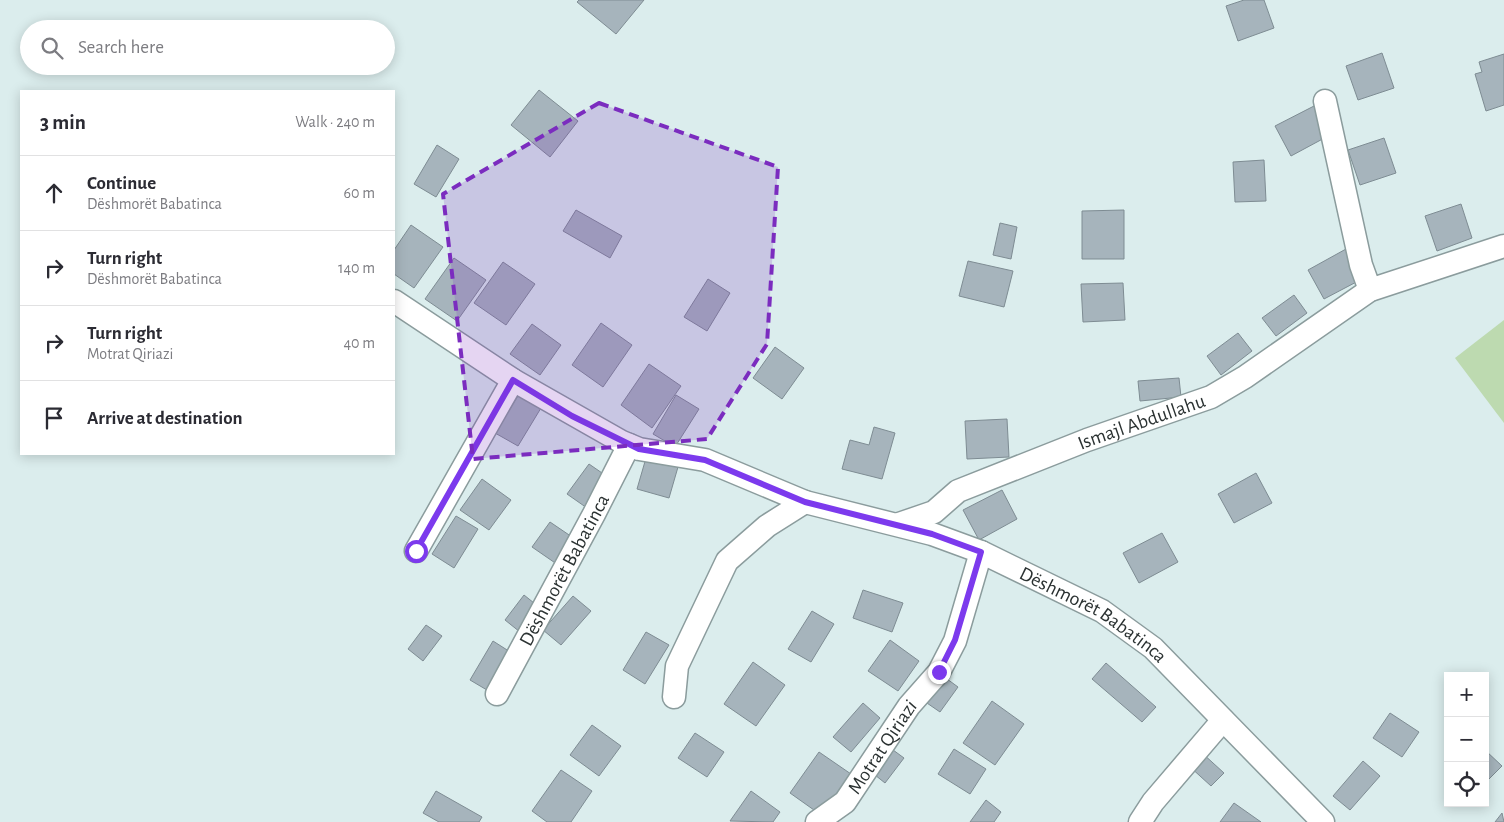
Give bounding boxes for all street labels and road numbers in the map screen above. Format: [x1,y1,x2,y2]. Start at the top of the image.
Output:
street label: Ismajl Abdullahu [1075,391,1208,454]
street label: Dëshmorët Babatinca [516,491,613,649]
street label: Dëshmorët Babatinca [1016,563,1170,667]
street label: Motrat Qiriazi [844,696,921,798]

